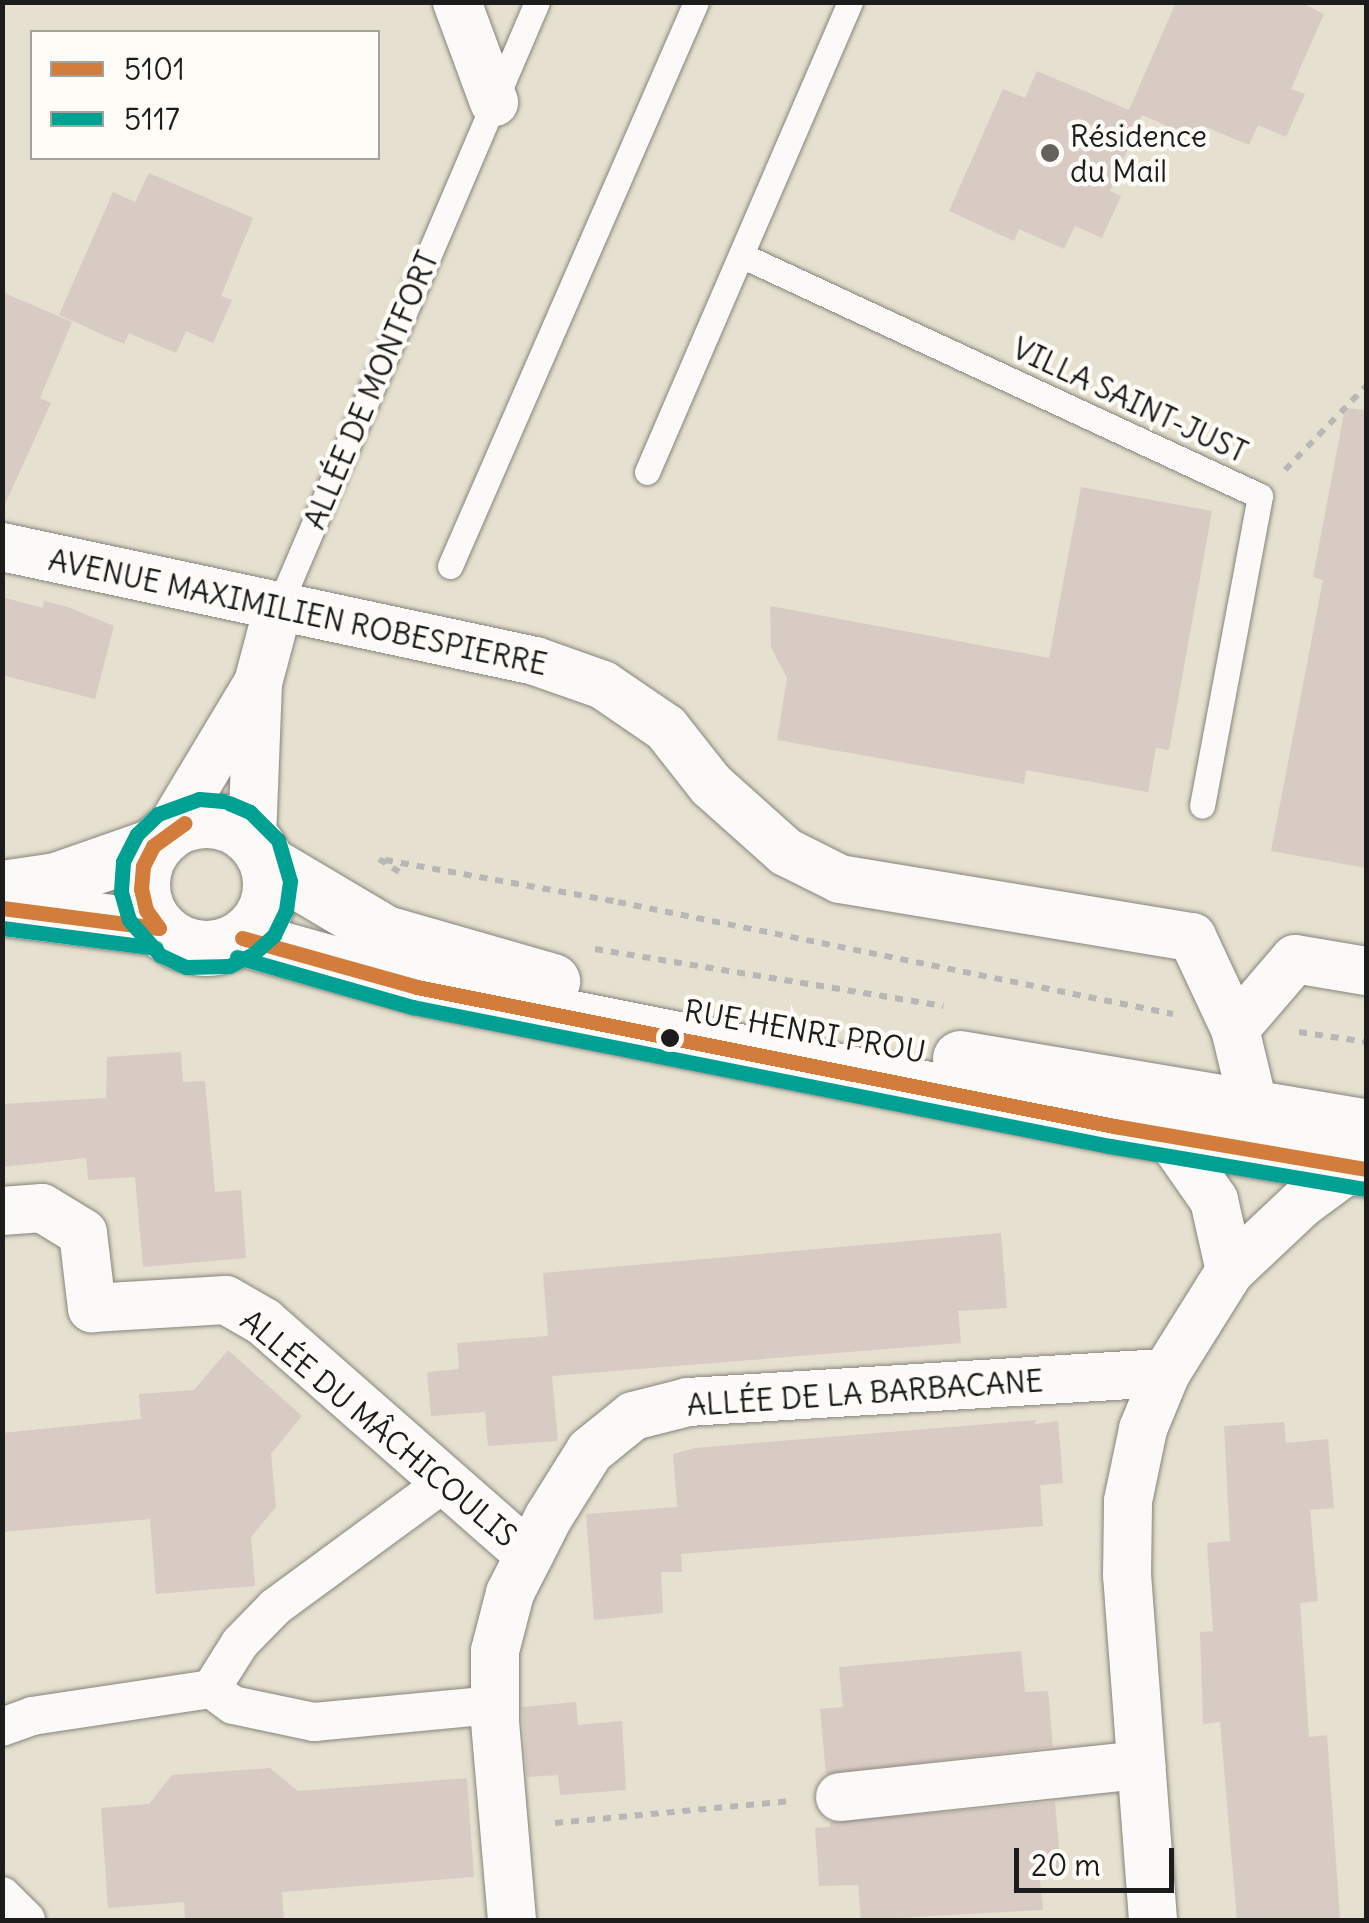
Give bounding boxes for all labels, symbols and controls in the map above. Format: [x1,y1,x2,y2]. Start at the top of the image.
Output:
legend [30,30,380,160]
text: 5101 [124,50,185,88]
text: 5117 [124,100,180,138]
place label: Résidence du Mail [1070,118,1207,188]
marker: Résidence du Mail [1039,142,1061,164]
street label: ALLÉE DE MONTFORT [296,246,446,534]
street label: VILLA SAINT-JUST [1007,330,1253,470]
street label: AVENUE MAXIMILIEN ROBESPIERRE [45,542,551,682]
street label: RUE HENRI PROU [682,992,928,1070]
unlabelled marker [660,1028,680,1048]
street label: ALLÉE DU MÂCHICOULIS [234,1302,524,1554]
street label: ALLÉE DE LA BARBACANE [686,1363,1044,1423]
scale bar [1019,1828,1179,1890]
text: 20 m [1031,1846,1101,1884]

